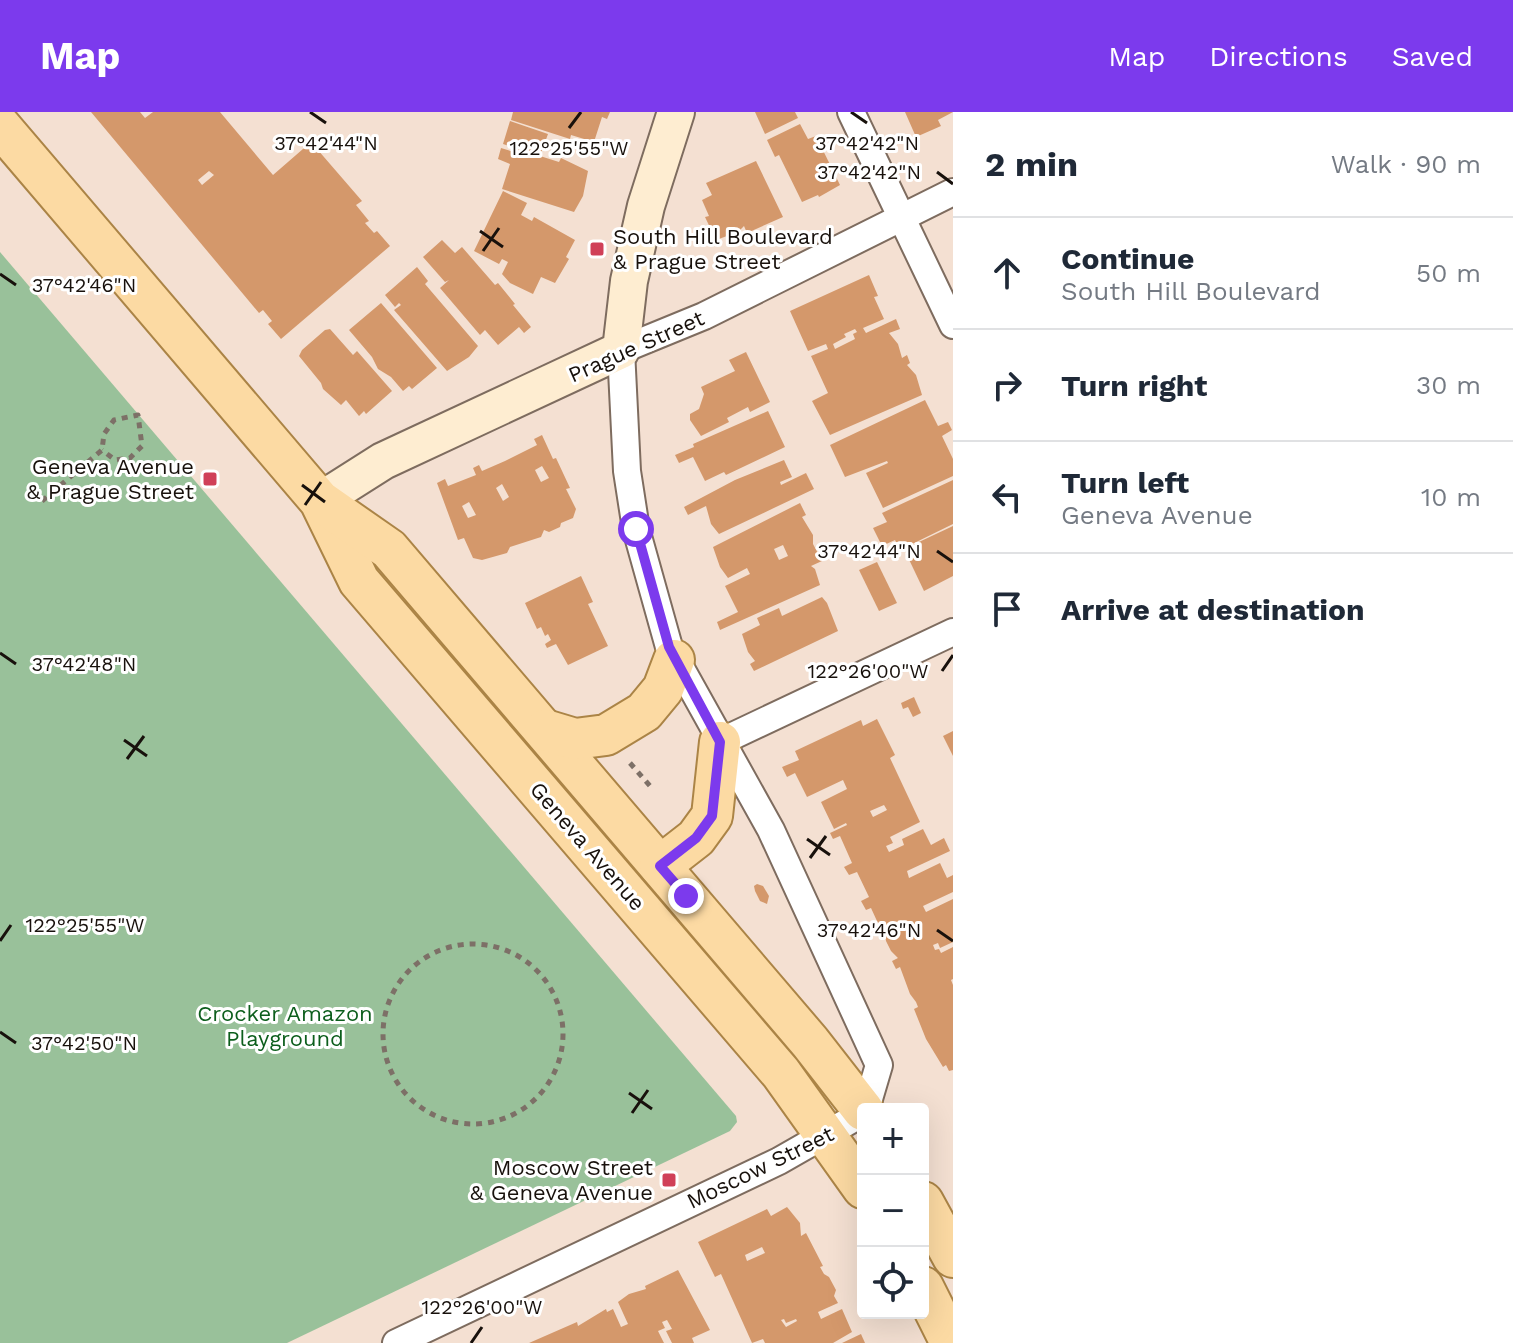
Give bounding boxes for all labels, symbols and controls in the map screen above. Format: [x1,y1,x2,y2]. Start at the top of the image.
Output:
text: Map [40,34,120,78]
text: Map [1108,40,1165,73]
text: Directions [1209,40,1348,73]
text: Saved [1392,40,1473,73]
text: 37°42'44"N [274,131,378,155]
text: 37°42'42"N [815,131,919,155]
text: 122°25'55"W [510,136,628,160]
text: 2 min [985,144,1078,184]
text: Walk · 90 m [1331,149,1481,179]
text: 37°42'42"N [817,160,921,184]
place label: South Hill Boulevard & Prague Street [613,224,833,274]
marker: South Hill Boulevard & Prague Street [588,240,606,258]
text: Continue [1061,241,1194,276]
icon: ahead [985,251,1029,295]
text: 50 m [1416,258,1481,288]
text: 37°42'46"N [32,273,136,297]
text: South Hill Boulevard [1061,276,1321,306]
street label: Prague Street [564,305,708,388]
icon: right [985,363,1029,407]
text: Turn right [1061,368,1207,403]
text: 30 m [1416,370,1481,400]
place label: Geneva Avenue & Prague Street [27,454,194,504]
text: Turn left [1061,465,1189,500]
marker: Geneva Avenue & Prague Street [201,470,219,488]
icon: left [985,475,1029,519]
text: 10 m [1421,482,1481,512]
text: Geneva Avenue [1061,500,1253,530]
route start [618,511,654,547]
text: 37°42'44"N [817,539,921,563]
icon: arrive [985,587,1029,631]
text: Arrive at destination [1061,592,1365,627]
text: 37°42'48"N [32,652,136,676]
text: 122°26'00"W [808,659,928,683]
street label: Geneva Avenue [525,777,650,916]
route end [668,878,704,914]
text: 122°25'55"W [26,913,144,937]
text: 37°42'46"N [817,918,921,942]
park label: Crocker Amazon Playground [197,1001,373,1051]
text: 37°42'50"N [31,1031,137,1055]
map controls [857,1103,929,1319]
button: + [857,1103,929,1175]
street label: Moscow Street [683,1121,838,1214]
place label: Moscow Street & Geneva Avenue [470,1155,653,1205]
marker: Moscow Street & Geneva Avenue [660,1171,678,1189]
button: − [857,1175,929,1247]
button: locate [857,1247,929,1319]
text: 122°26'00"W [422,1295,542,1319]

